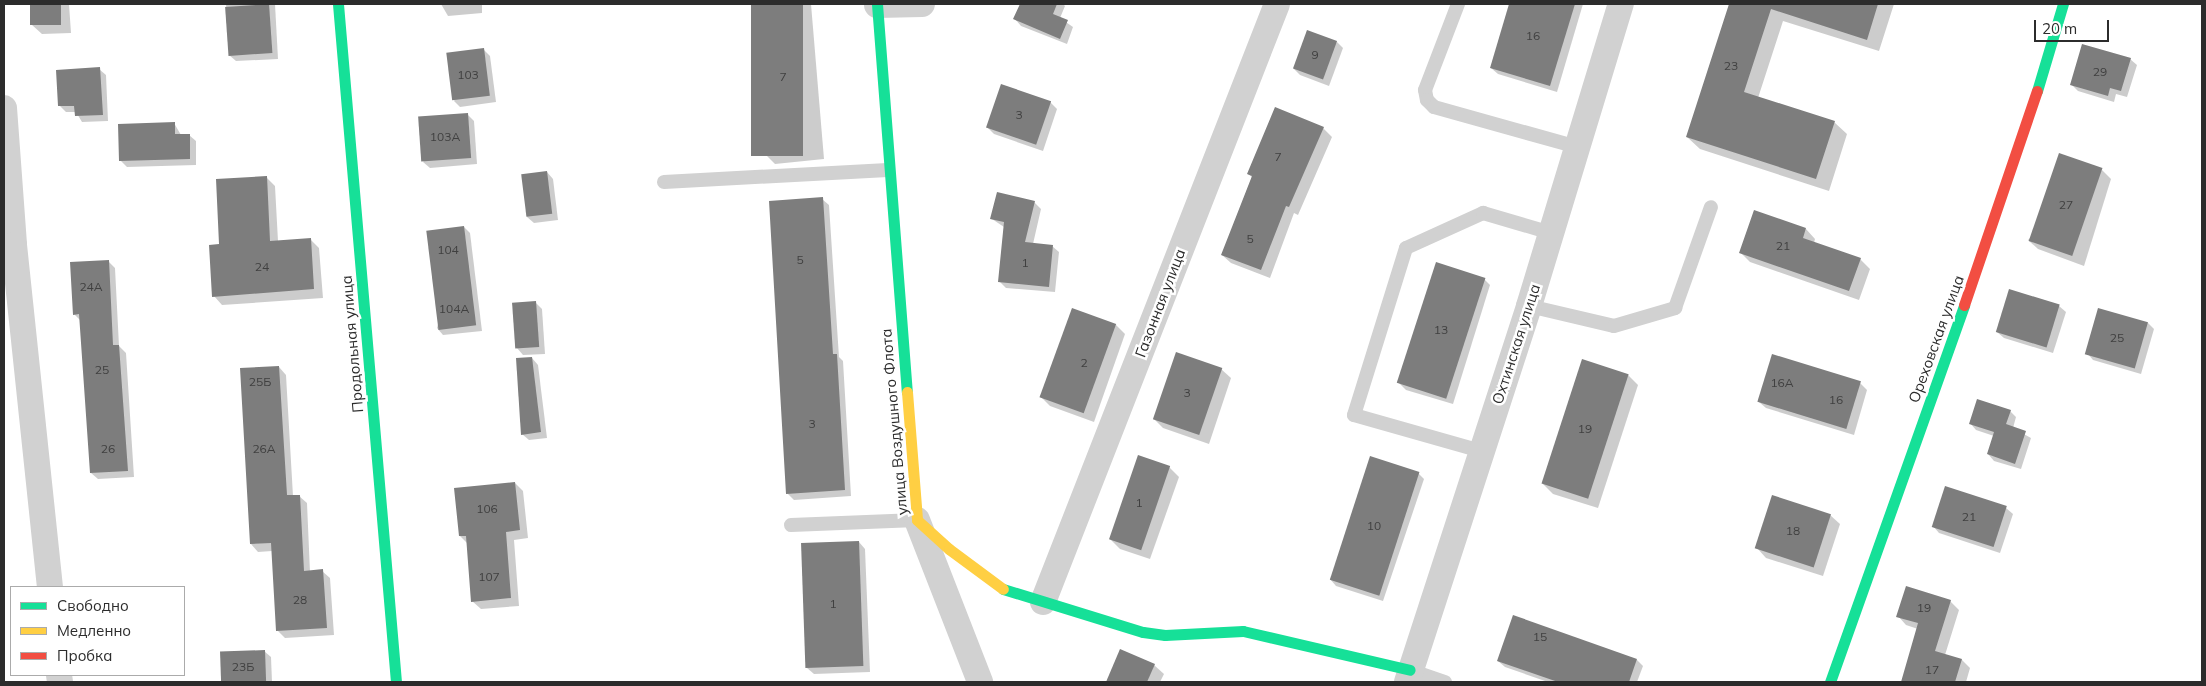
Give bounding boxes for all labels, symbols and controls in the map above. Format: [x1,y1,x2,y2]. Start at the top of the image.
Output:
scale bar [2036,10,2111,42]
text: 20 m [2042,19,2077,38]
house number: 16 [1526,29,1540,43]
house number: 9 [1311,48,1319,62]
house number: 23 [1724,59,1738,73]
house number: 29 [2093,65,2107,79]
house number: 103 [457,68,479,82]
house number: 7 [779,70,787,84]
house number: 3 [1015,108,1023,122]
house number: 103А [430,130,460,144]
house number: 7 [1274,150,1282,164]
house number: 27 [2059,198,2073,212]
house number: 5 [1246,232,1254,246]
house number: 21 [1776,239,1790,253]
house number: 104 [437,243,459,257]
street label: Газонная улица [1131,246,1189,360]
house number: 5 [796,253,804,267]
house number: 1 [1021,256,1029,270]
house number: 24 [255,260,269,274]
street label: Ореховская улица [1905,273,1967,405]
street label: Продольная улица [337,274,367,414]
house number: 24А [79,280,103,294]
street label: Охтинская улица [1488,282,1544,406]
house number: 104А [439,302,469,316]
house number: 13 [1434,323,1448,337]
street label: улица Воздушного Флота [877,328,911,516]
house number: 25 [2110,331,2124,345]
house number: 2 [1080,356,1088,370]
house number: 25 [95,363,109,377]
house number: 25Б [249,375,271,389]
house number: 16А [1770,376,1794,390]
house number: 3 [1183,386,1191,400]
house number: 16 [1829,393,1843,407]
house number: 3 [808,417,816,431]
house number: 19 [1578,422,1592,436]
house number: 26 [101,442,115,456]
house number: 26А [252,442,276,456]
house number: 1 [1135,496,1143,510]
house number: 106 [476,502,498,516]
house number: 21 [1962,510,1976,524]
house number: 10 [1367,519,1381,533]
house number: 18 [1786,524,1800,538]
house number: 107 [478,570,500,584]
legend [10,586,185,676]
house number: 28 [293,593,307,607]
text: Свободно [57,596,129,615]
house number: 1 [829,597,837,611]
house number: 19 [1917,601,1931,615]
text: Медленно [57,621,131,640]
house number: 15 [1533,630,1547,644]
text: Пробка [57,646,112,665]
house number: 23Б [232,660,254,674]
house number: 17 [1925,663,1939,677]

